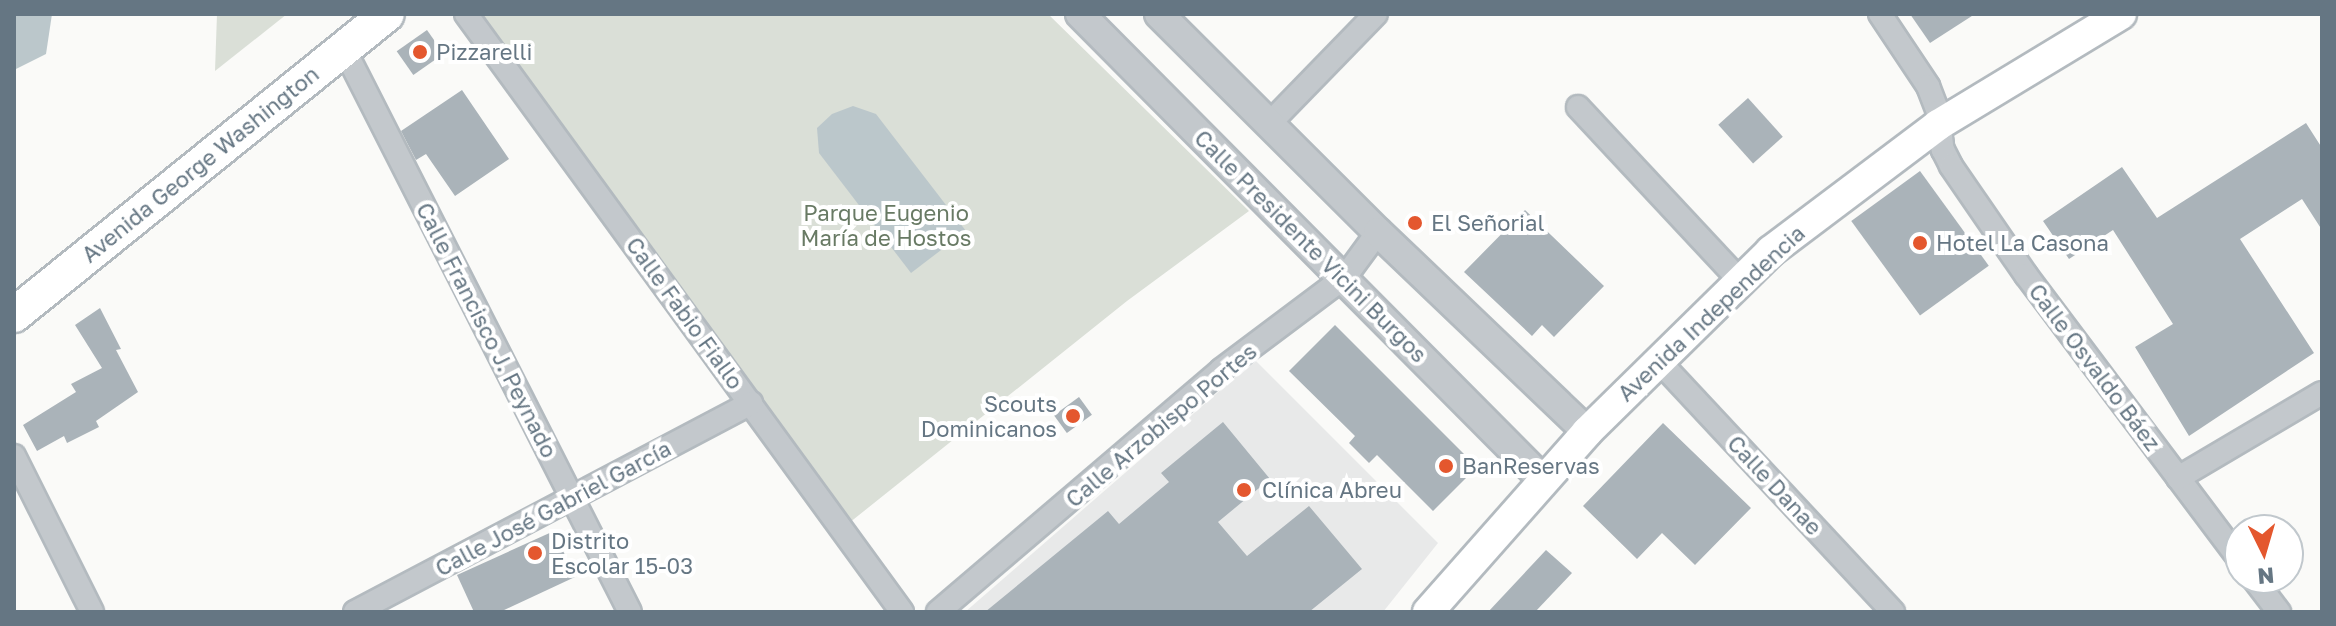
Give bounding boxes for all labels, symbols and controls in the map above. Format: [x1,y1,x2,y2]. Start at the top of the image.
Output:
place label: Pizzarelli [436,39,532,65]
marker: Pizzarelli [411,43,429,61]
street label: Avenida George Washington [76,60,324,268]
street label: Calle Presidente Vicini Burgos [1189,124,1433,368]
street label: Calle Francisco J. Peynado [411,198,563,462]
park label: Parque Eugenio María de Hostos [801,199,971,250]
place label: El Señorial [1431,210,1544,236]
marker: El Señorial [1406,214,1424,232]
street label: Avenida Independencia [1612,220,1810,406]
place label: Hotel La Casona [1936,230,2109,256]
street label: Calle Fabio Fiallo [621,232,749,394]
marker: Hotel La Casona [1911,234,1929,252]
street label: Calle Osvaldo Báez [2024,278,2166,456]
street label: Calle Arzobispo Portes [1060,338,1262,512]
place label: Scouts Dominicanos [921,390,1057,442]
marker: Scouts Dominicanos [1064,407,1082,425]
street label: Calle Danae [1722,430,1828,540]
street label: Calle José Gabriel García [431,435,675,581]
place label: BanReservas [1462,453,1600,479]
marker: BanReservas [1437,457,1455,475]
place label: Clínica Abreu [1262,477,1402,503]
marker: Clínica Abreu [1233,479,1255,501]
north arrow [2224,514,2304,594]
place label: Distrito Escolar 15-03 [551,527,693,578]
marker: Distrito Escolar 15-03 [526,544,544,562]
text: N [2256,562,2275,591]

